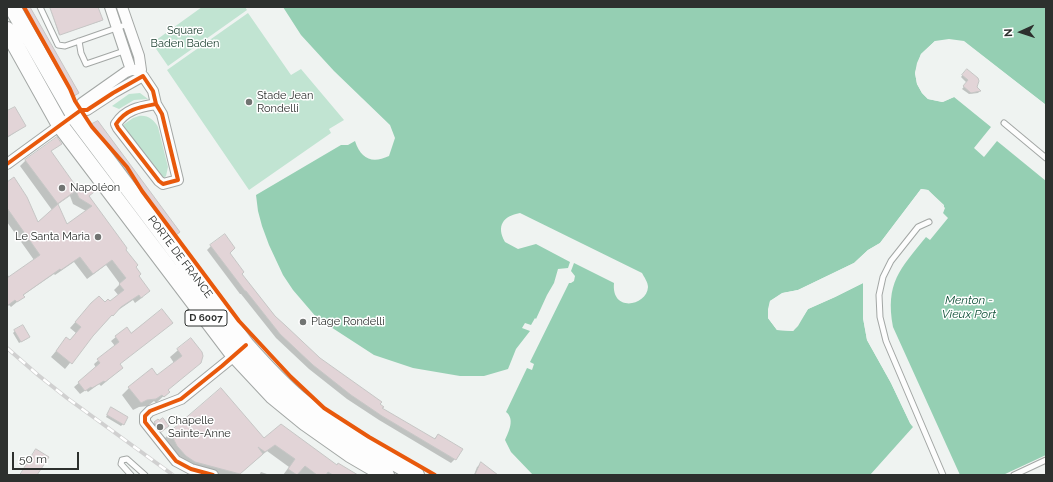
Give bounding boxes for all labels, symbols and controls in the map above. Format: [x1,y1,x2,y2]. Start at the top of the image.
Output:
north arrow [1001,12,1041,52]
park label: Square Baden Baden [151,24,219,50]
text: N [1002,28,1015,37]
place label: Stade Jean Rondelli [257,89,313,115]
marker: Stade Jean Rondelli [244,97,254,107]
place label: Napoléon [70,181,120,195]
marker: Napoléon [57,183,67,193]
street label: PORTE DE FRANCE [145,213,215,301]
place label: Le Santa Maria [15,230,90,244]
marker: Le Santa Maria [93,232,103,242]
water label: Menton - Vieux Port [942,293,996,321]
road number: D 6007 [185,310,227,326]
place label: Plage Rondelli [311,315,385,329]
marker: Plage Rondelli [298,317,308,327]
place label: Chapelle Sainte-Anne [168,414,231,440]
marker: Chapelle Sainte-Anne [155,422,165,432]
scale bar [14,444,81,470]
text: 50 m [19,452,47,466]

